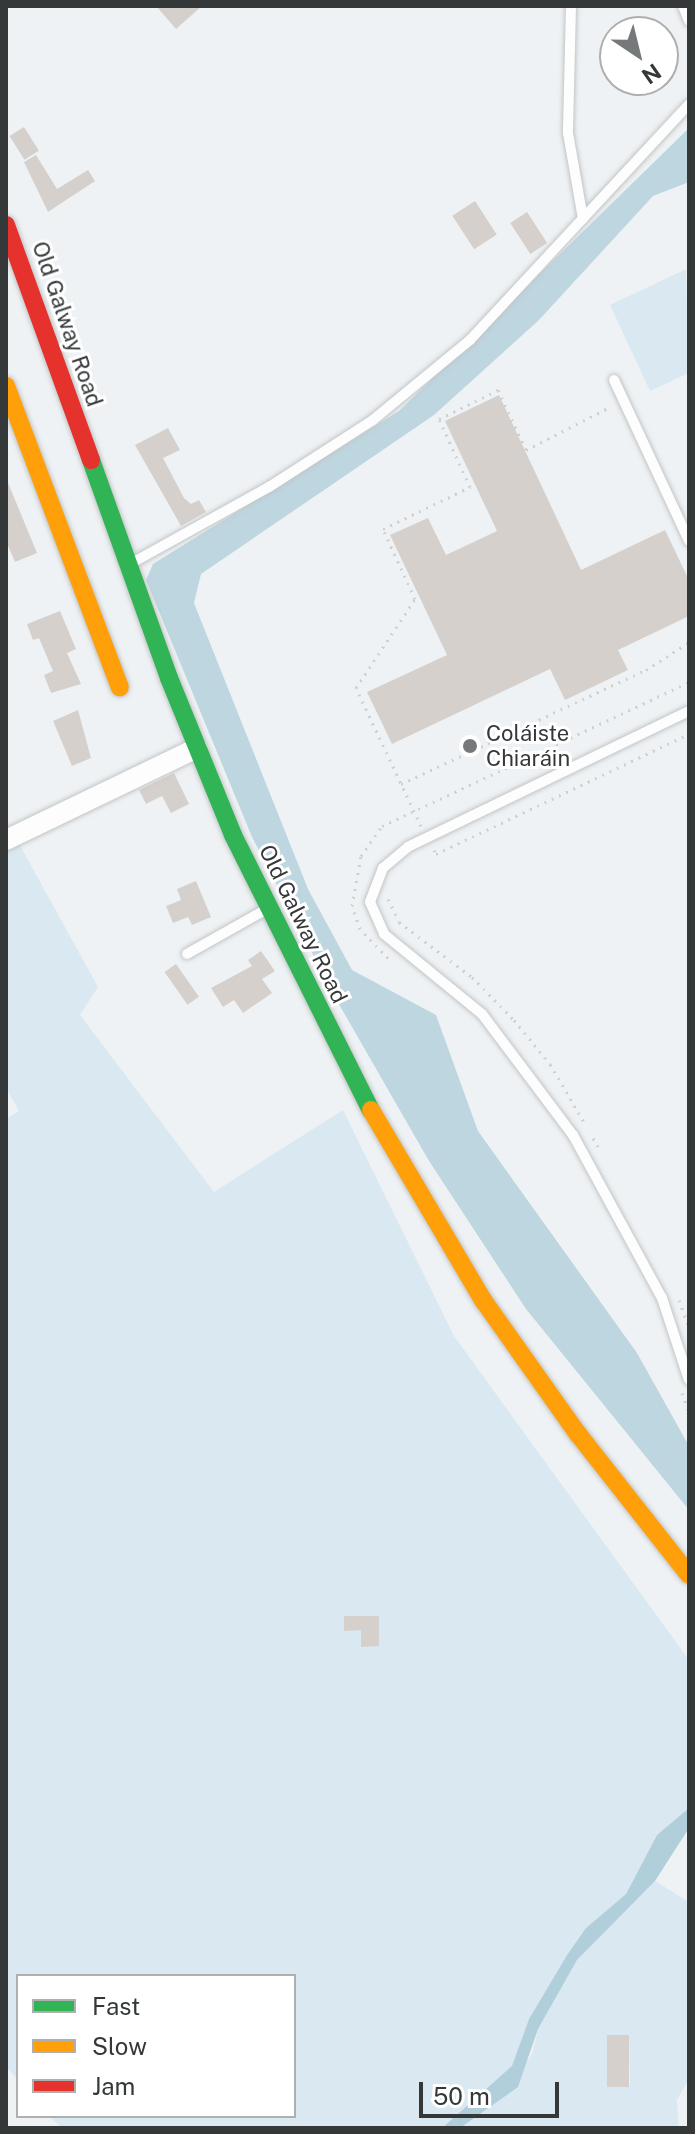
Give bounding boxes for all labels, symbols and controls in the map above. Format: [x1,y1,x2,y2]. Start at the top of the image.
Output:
north arrow [599,16,679,96]
text: N [637,58,666,90]
street label: Old Galway Road [26,238,108,410]
place label: Coláiste Chiaráin [486,720,570,772]
marker: Coláiste Chiaráin [461,737,479,755]
street label: Old Galway Road [253,840,353,1008]
legend [16,1974,296,2118]
text: Fast [92,1992,140,2020]
text: Slow [92,2032,147,2060]
scale bar [423,2066,563,2116]
text: Jam [92,2072,135,2100]
text: 50 m [433,2082,490,2110]

